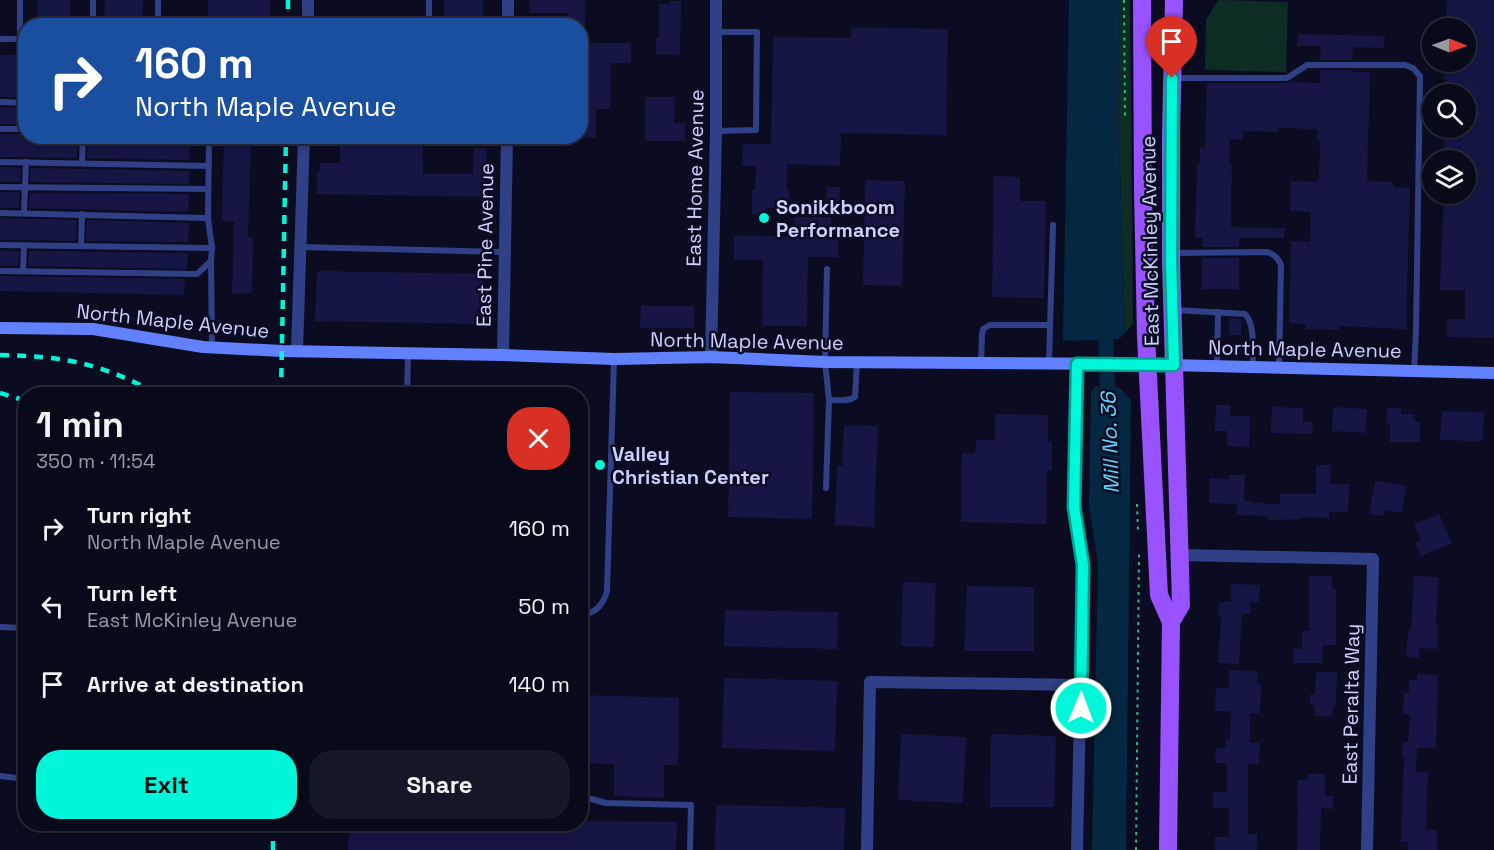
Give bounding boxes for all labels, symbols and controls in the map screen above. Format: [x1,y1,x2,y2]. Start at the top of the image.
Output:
pin [1146,16,1197,78]
north arrow [1422,18,1476,72]
map controls [1422,18,1476,204]
icon: arrive [1155,25,1188,58]
text: 160 m [135,37,254,90]
icon: right [36,42,114,120]
button: search [1422,84,1476,138]
text: North Maple Avenue [135,89,397,124]
street label: East Home Avenue [680,89,710,267]
street label: East McKinley Avenue [1135,136,1165,346]
button: layers [1422,150,1476,204]
street label: East Pine Avenue [471,163,499,327]
place label: Sonikkboom Performance [776,194,900,243]
marker: Sonikkboom Performance [757,211,771,225]
street label: North Maple Avenue [75,298,271,344]
street label: North Maple Avenue [650,326,844,356]
street label: North Maple Avenue [1208,334,1402,364]
water label: Mill No. 36 [1094,390,1125,494]
text: 1 min [36,402,124,448]
button: close [507,407,570,470]
place label: Valley Christian Center [612,441,769,490]
text: 350 m · 11:54 [36,448,156,474]
marker: Valley Christian Center [593,458,607,472]
text: Turn right [87,501,192,529]
icon: right [36,512,69,545]
text: 160 m [509,514,570,542]
text: North Maple Avenue [87,529,281,555]
text: Turn left [87,579,177,607]
icon: left [36,590,69,623]
text: 50 m [518,592,570,620]
text: East McKinley Avenue [87,607,297,633]
street label: East Peralta Way [1337,623,1365,785]
icon: arrive [36,668,69,701]
text: Arrive at destination [87,670,304,698]
text: 140 m [508,670,570,698]
position arrow [1049,676,1113,740]
button: Exit [36,750,297,819]
button: Share [309,750,570,819]

